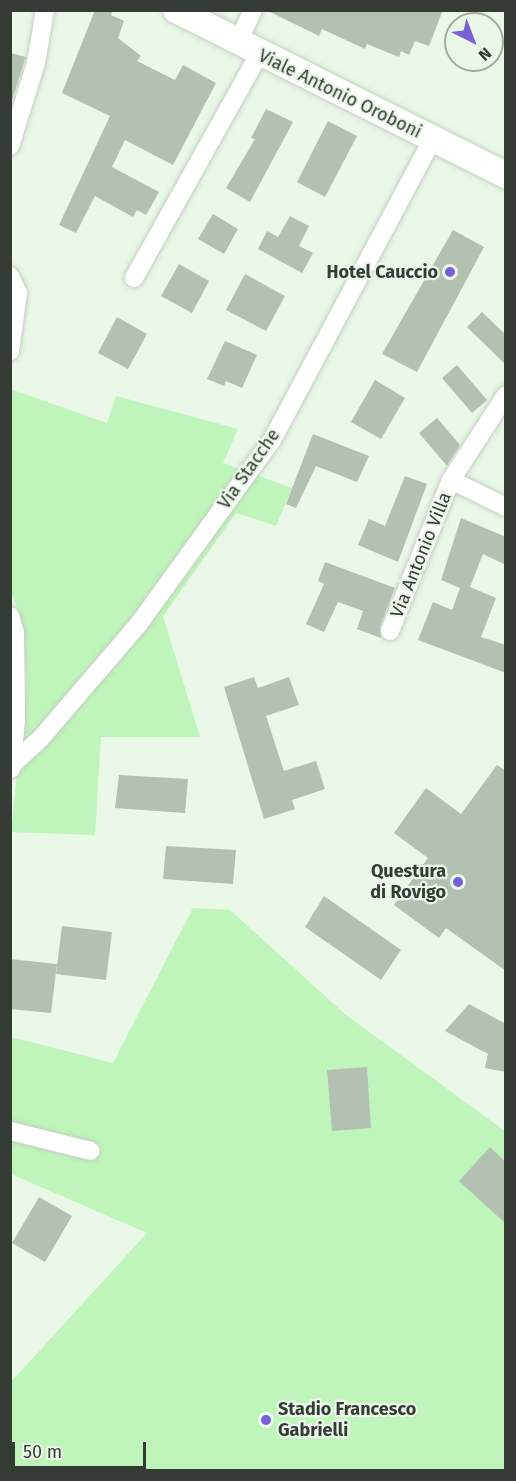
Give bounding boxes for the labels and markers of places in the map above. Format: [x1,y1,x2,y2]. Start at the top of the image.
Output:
place label: Hotel Cauccio [327,261,438,283]
marker: Hotel Cauccio [443,265,457,279]
place label: Questura di Rovigo [370,861,446,904]
marker: Questura di Rovigo [451,875,465,889]
place label: Stadio Francesco Gabrielli [278,1399,416,1442]
marker: Stadio Francesco Gabrielli [259,1413,273,1427]

